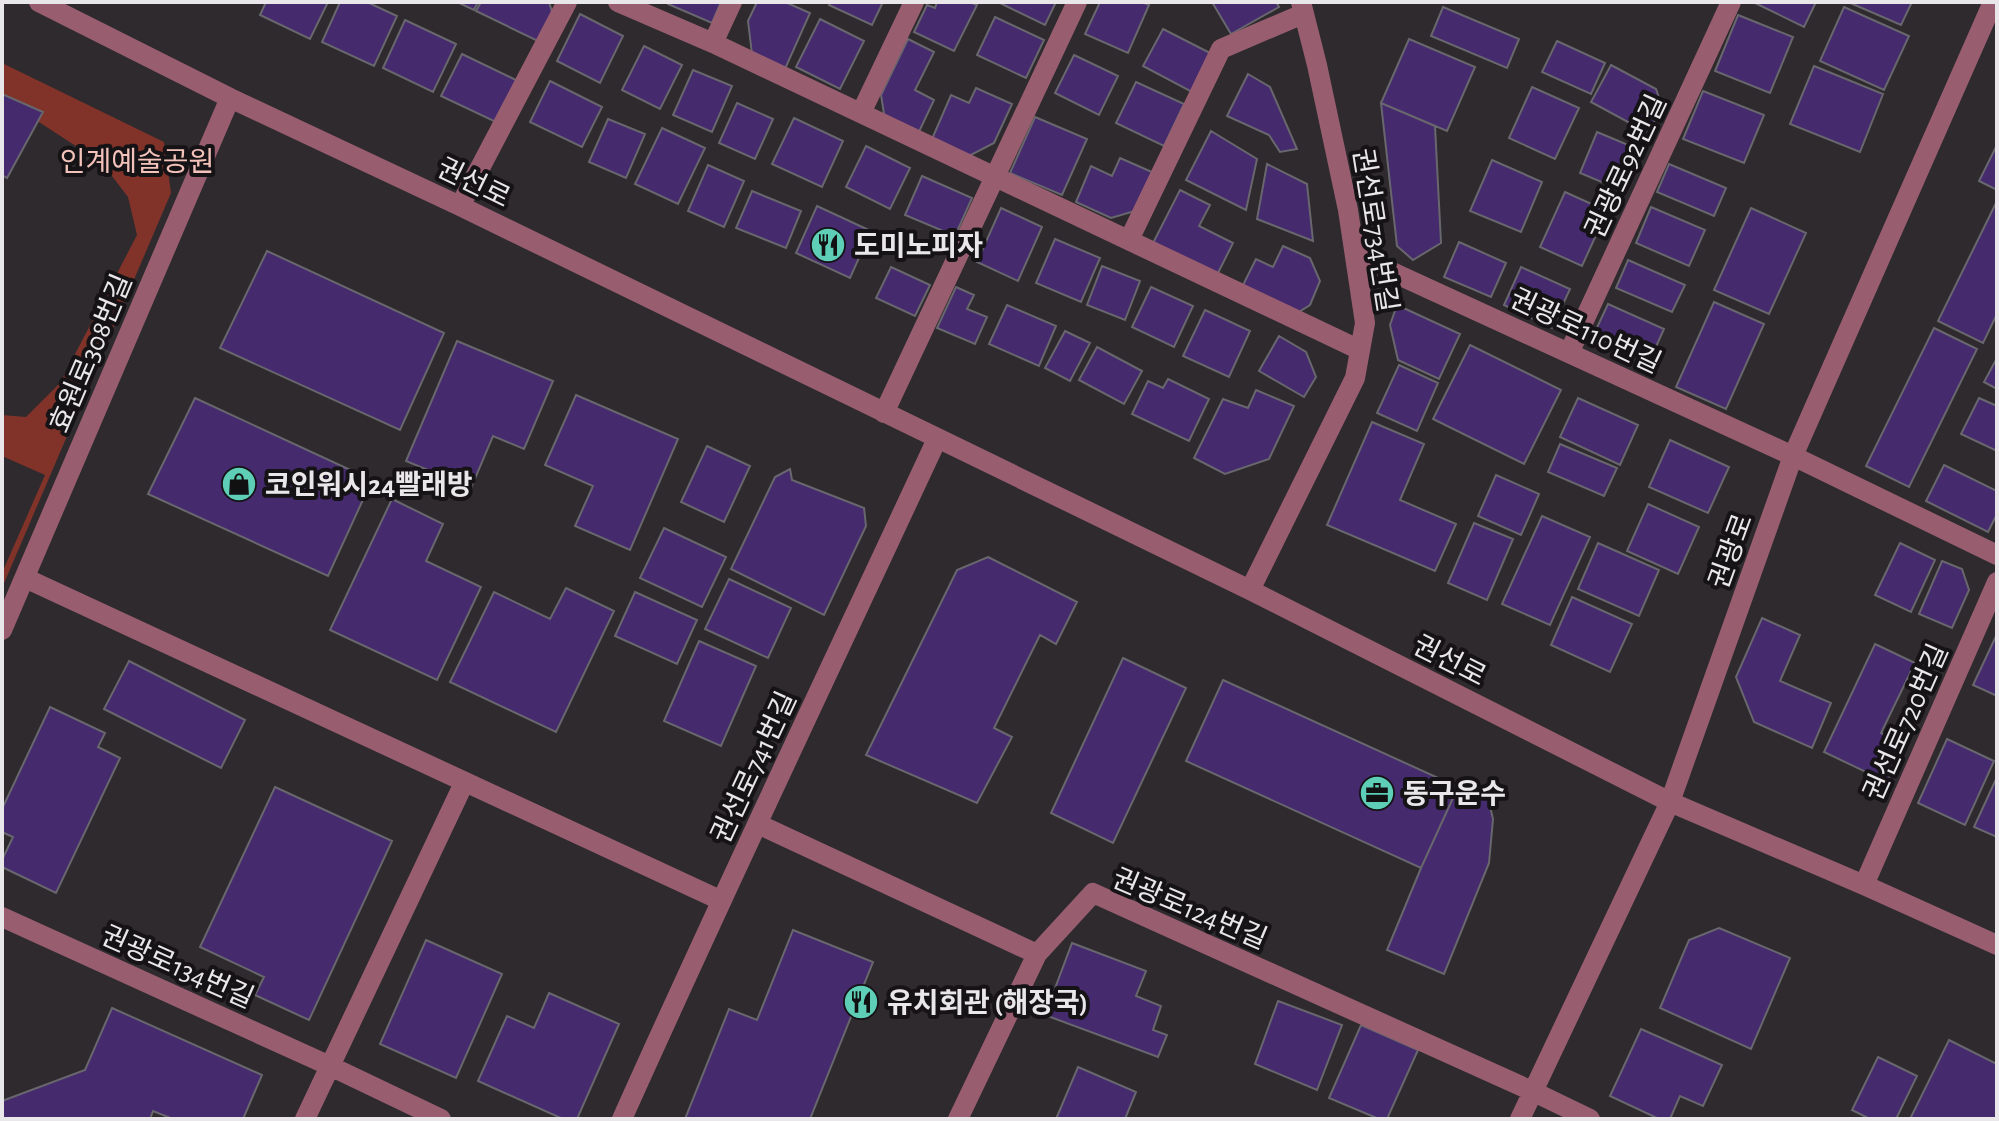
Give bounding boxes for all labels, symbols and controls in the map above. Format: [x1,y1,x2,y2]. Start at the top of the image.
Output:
street label: 권광로92번길 [1580,90,1672,243]
street label: 권선로734번길 [1347,146,1403,314]
park label: 인계예술공원 [60,147,214,177]
street label: 권선로 [432,153,514,213]
restaurant icon: 도미노피자 [809,226,847,264]
place label: 도미노피자 [854,231,983,261]
street label: 효원로308번길 [44,270,138,437]
street label: 권광로110번길 [1505,283,1666,379]
shop icon: 코인워시24빨래방 [220,465,258,503]
place label: 코인워시24빨래방 [265,470,473,500]
street label: 권광로 [1705,510,1758,593]
street label: 권선로 [1408,631,1490,692]
street label: 권선로720번길 [1858,640,1954,805]
street label: 권선로741번길 [706,687,802,848]
office icon: 동구운수 [1358,774,1396,812]
place label: 동구운수 [1403,780,1506,809]
street label: 권광로124번길 [1108,863,1271,955]
street label: 권광로134번길 [97,920,258,1014]
restaurant icon: 유치회관 (해장국) [842,983,880,1021]
place label: 유치회관 (해장국) [887,988,1088,1018]

